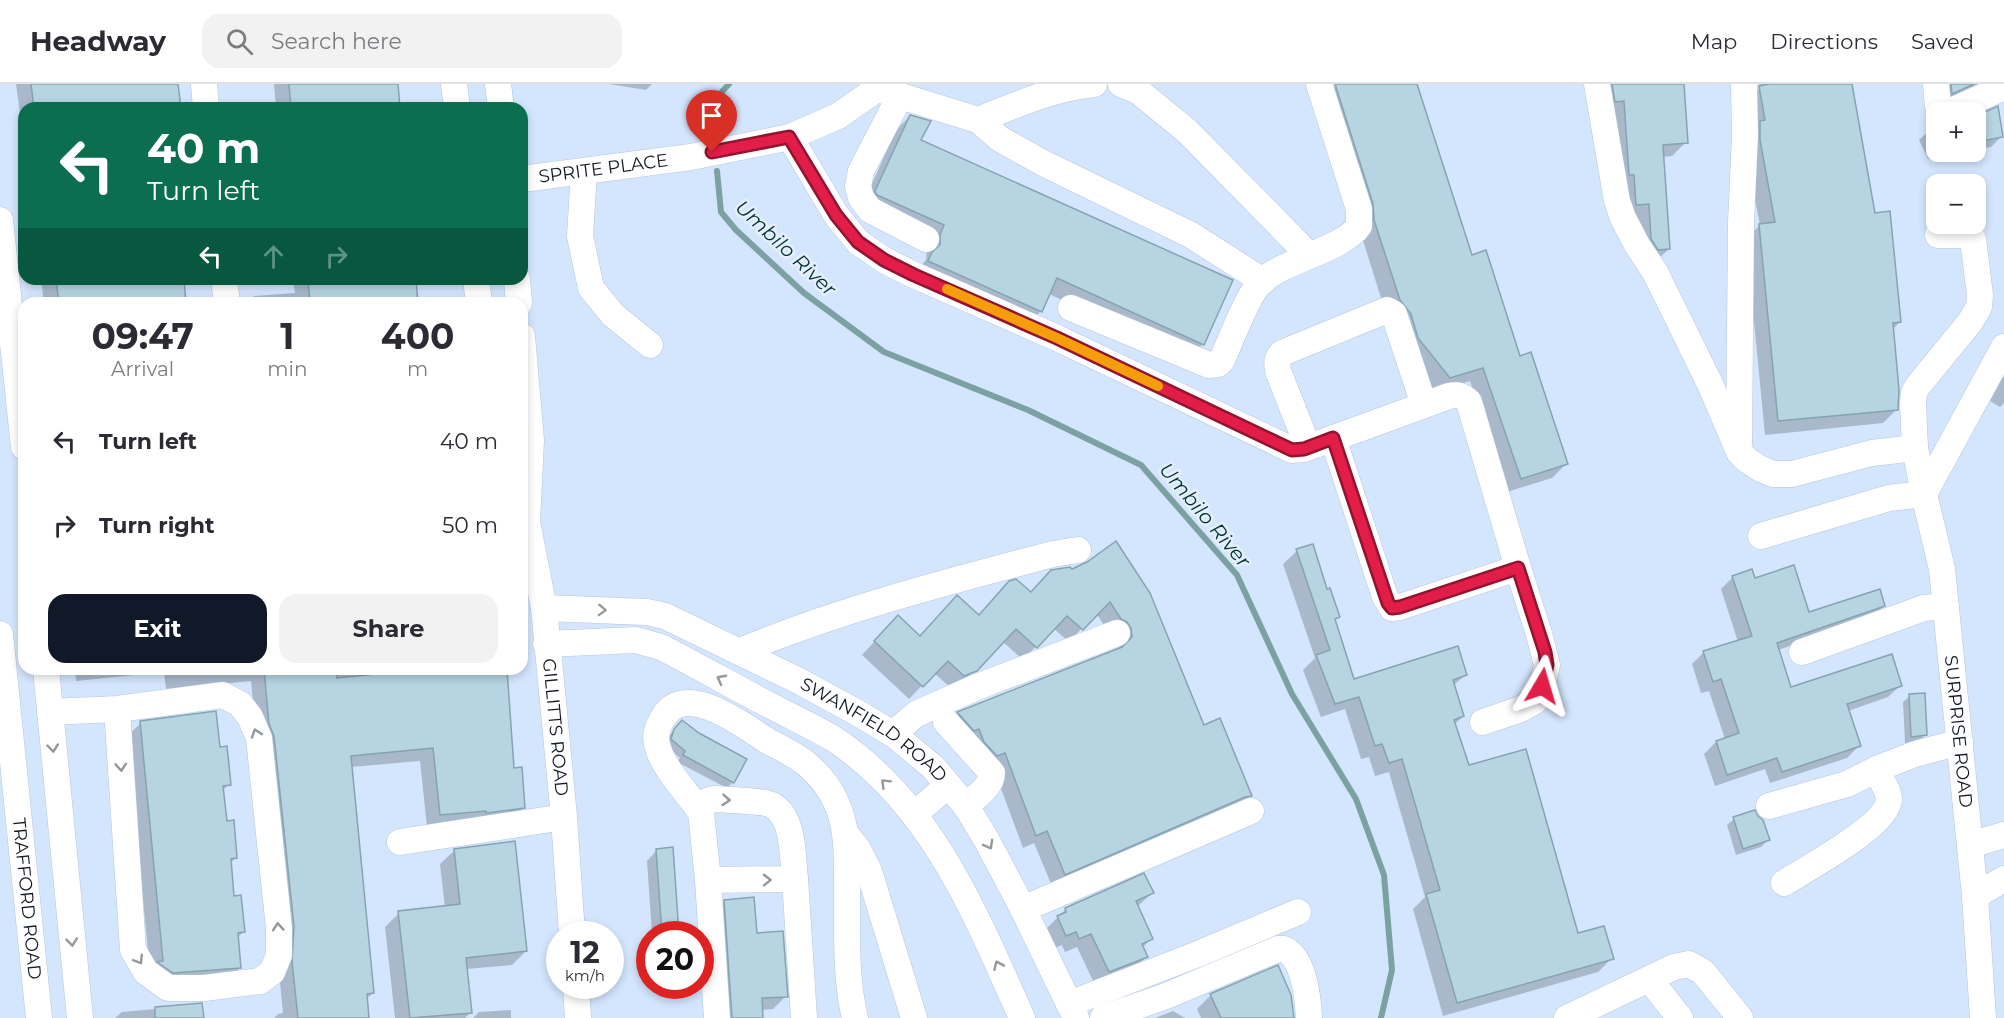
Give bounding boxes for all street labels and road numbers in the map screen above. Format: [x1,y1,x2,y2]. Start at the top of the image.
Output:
street label: SPRITE PLACE [537,149,669,188]
street label: SURPRISE ROAD [1940,654,1977,809]
street label: GILLITTS ROAD [538,657,573,797]
street label: SWANFIELD ROAD [797,673,952,786]
street label: TRAFFORD ROAD [8,817,46,981]

